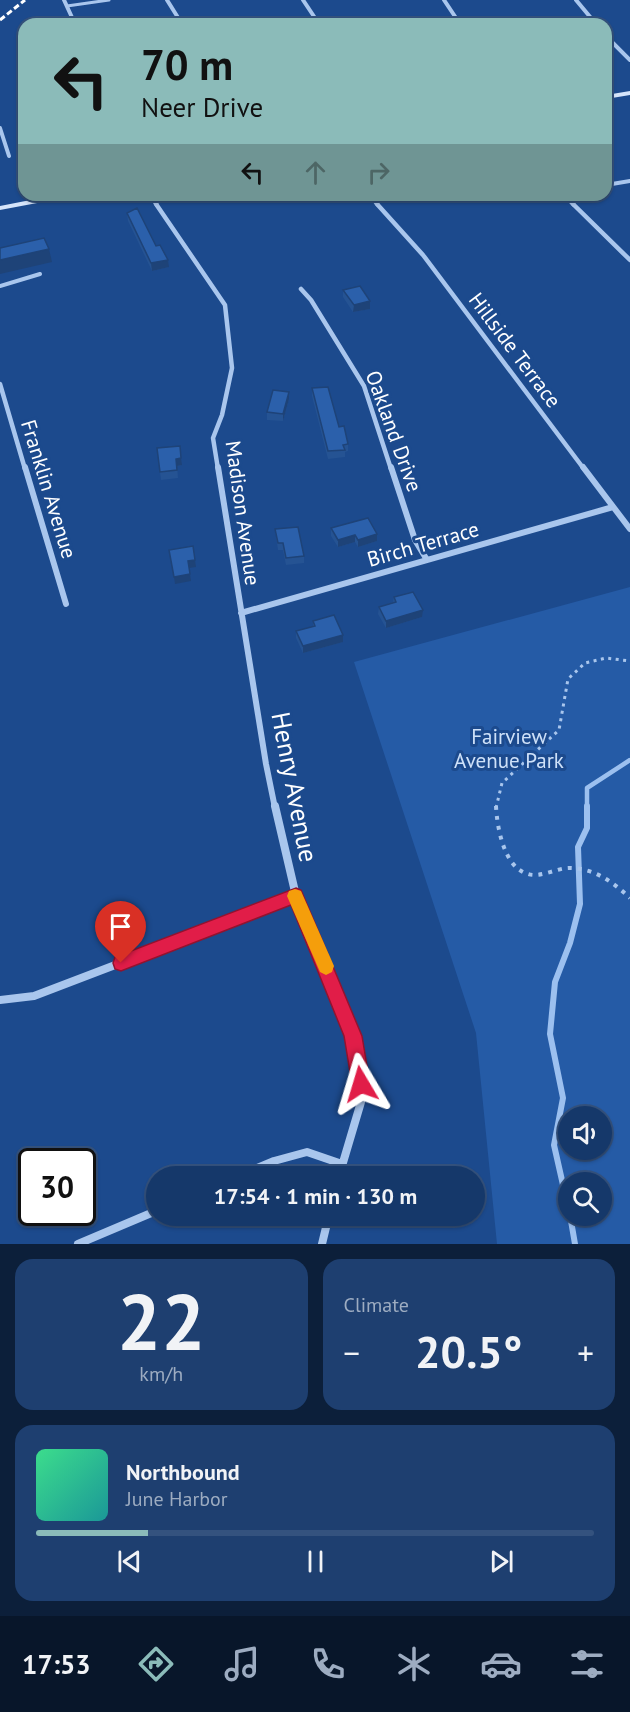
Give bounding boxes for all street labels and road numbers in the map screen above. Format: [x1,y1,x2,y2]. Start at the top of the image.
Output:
street label: Hillside Terrace [463,287,567,413]
street label: Oakland Drive [360,367,428,495]
street label: Franklin Avenue [15,416,83,562]
street label: Madison Avenue [219,439,267,587]
street label: Birch Terrace [364,515,482,573]
street label: Henry Avenue [264,709,326,865]

